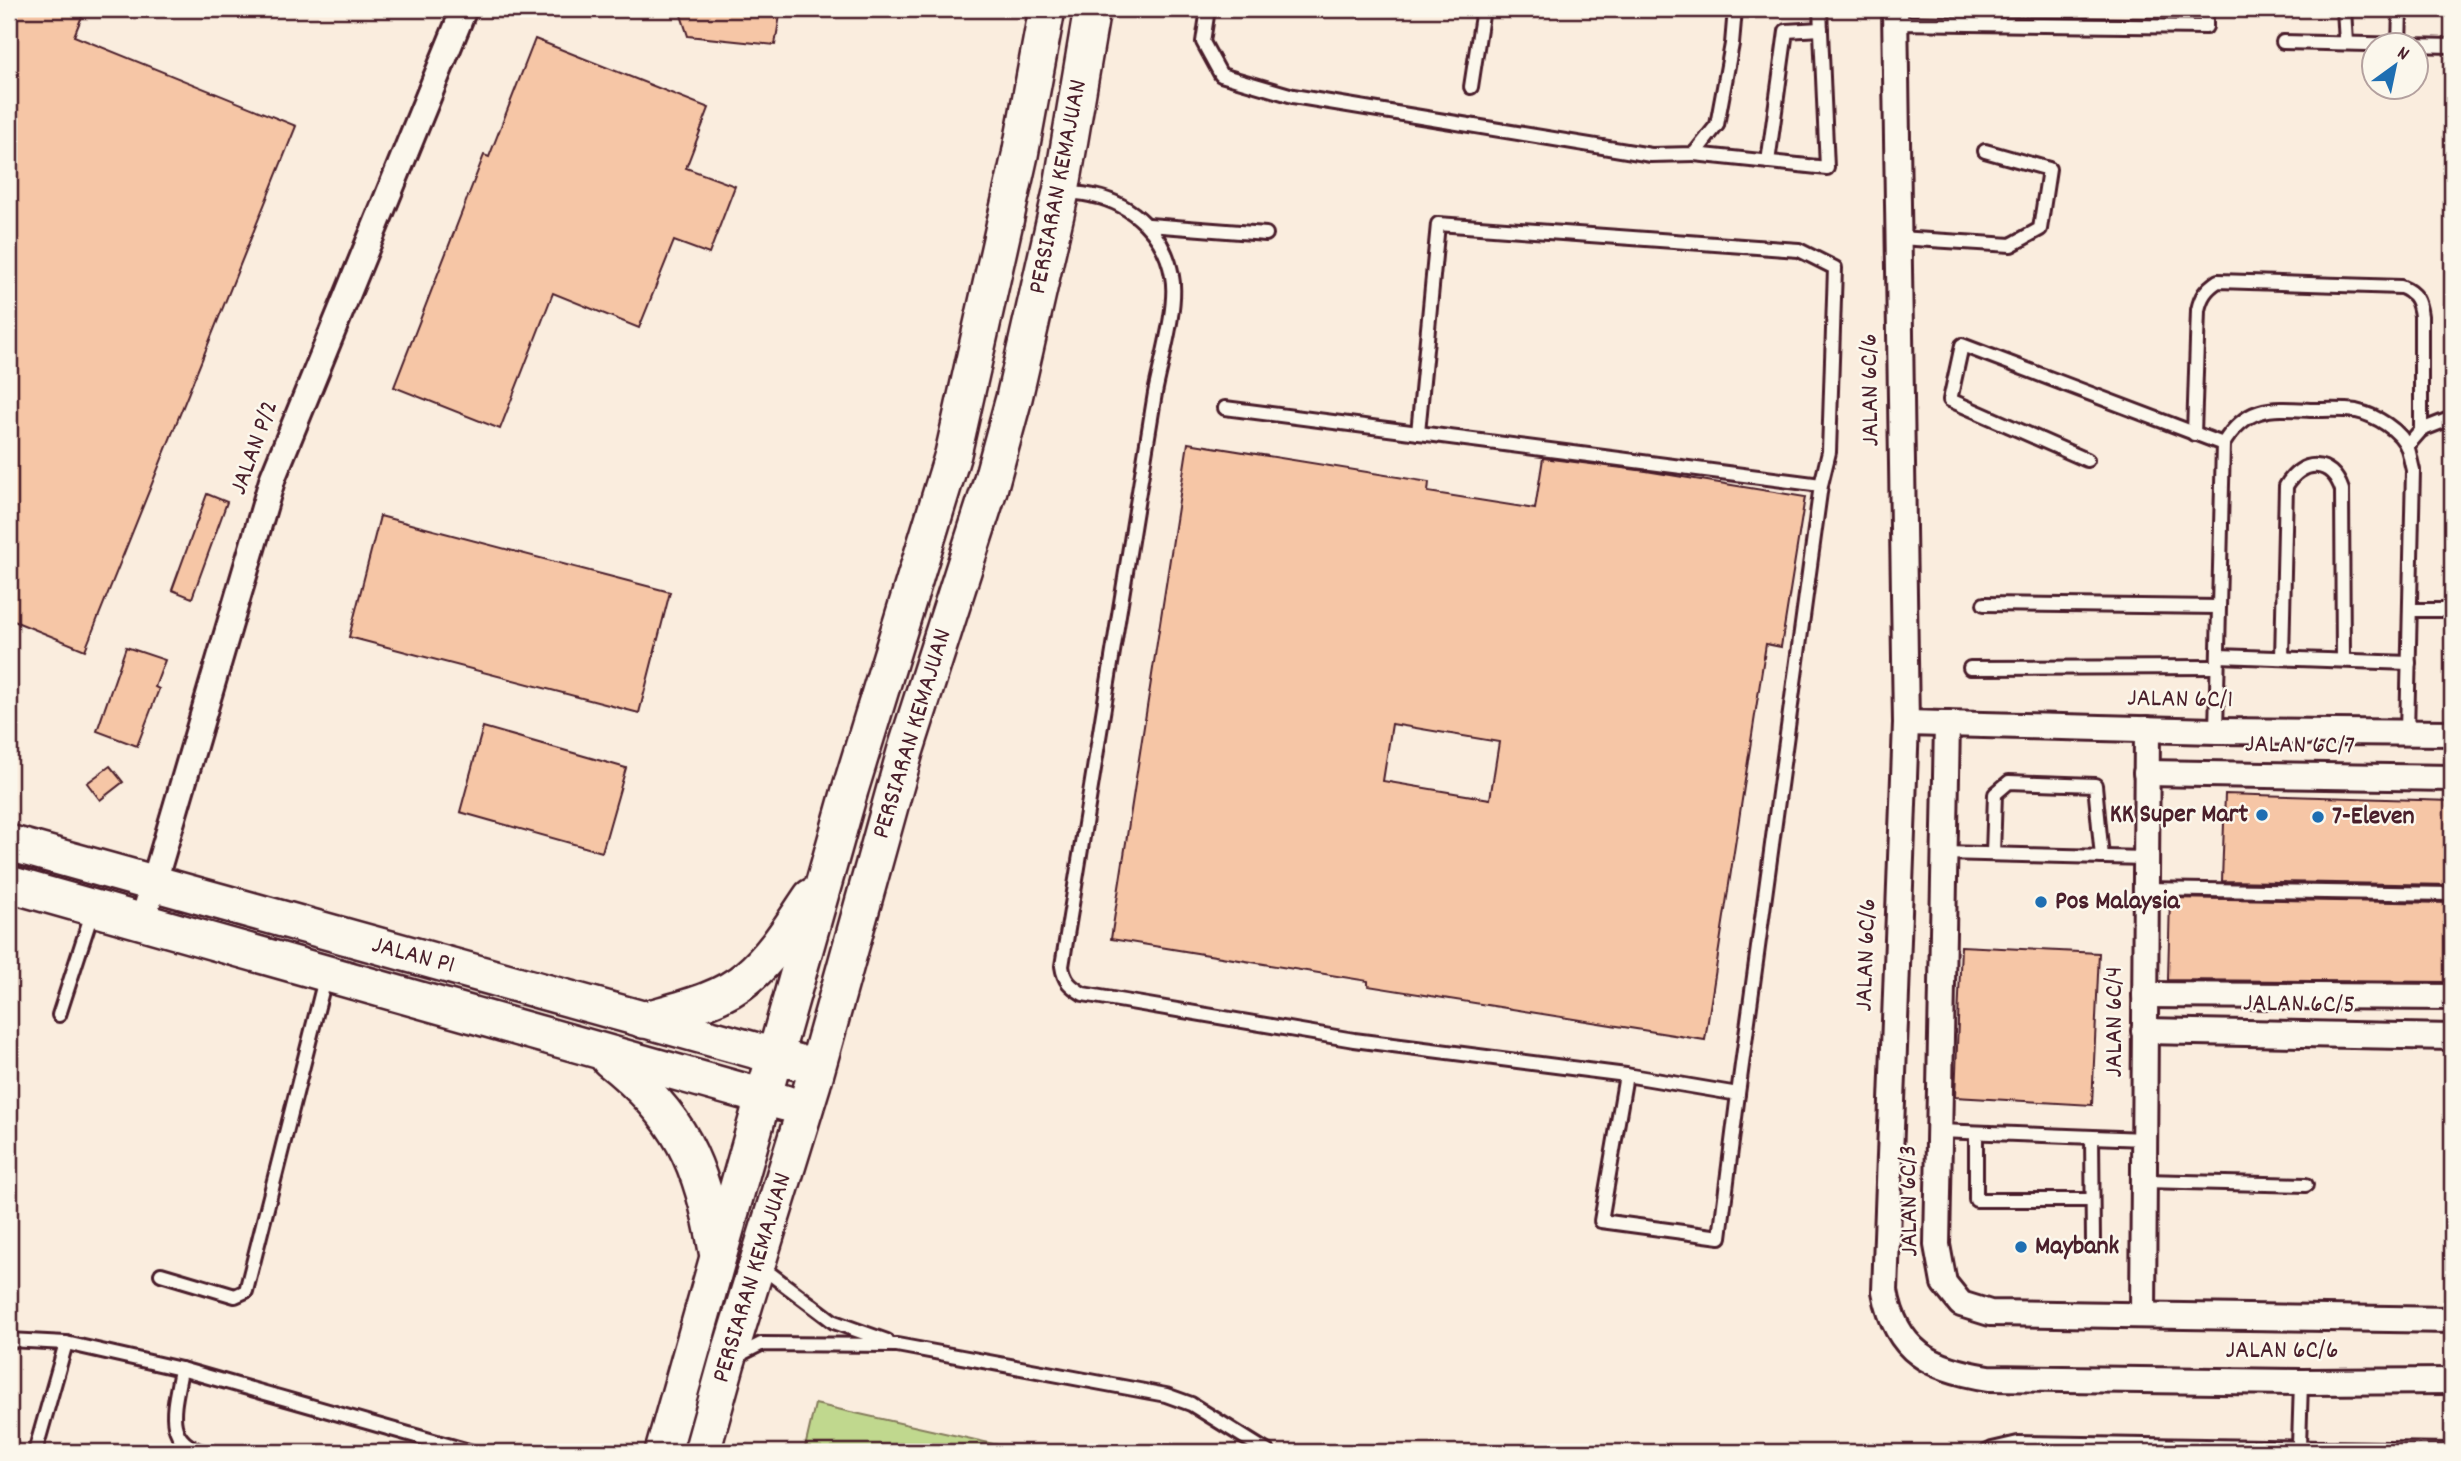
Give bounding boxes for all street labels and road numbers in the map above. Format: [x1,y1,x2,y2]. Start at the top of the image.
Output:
street label: PERSIARAN KEMAJUAN [1020,77,1098,297]
street label: JALAN 6C/6 [1852,333,1890,447]
street label: JALAN P/2 [221,396,289,500]
street label: PERSIARAN KEMAJUAN [863,624,963,844]
street label: JALAN 6C/1 [2127,681,2233,719]
street label: JALAN 6C/7 [2245,727,2355,765]
street label: JALAN 6C/6 [1847,898,1887,1012]
street label: JALAN P1 [367,927,459,985]
street label: JALAN 6C/4 [2097,966,2134,1078]
street label: JALAN 6C/5 [2243,986,2355,1024]
street label: JALAN 6C/3 [1891,1145,1929,1257]
street label: PERSIARAN KEMAJUAN [703,1168,803,1388]
street label: JALAN 6C/6 [2225,1333,2339,1370]

